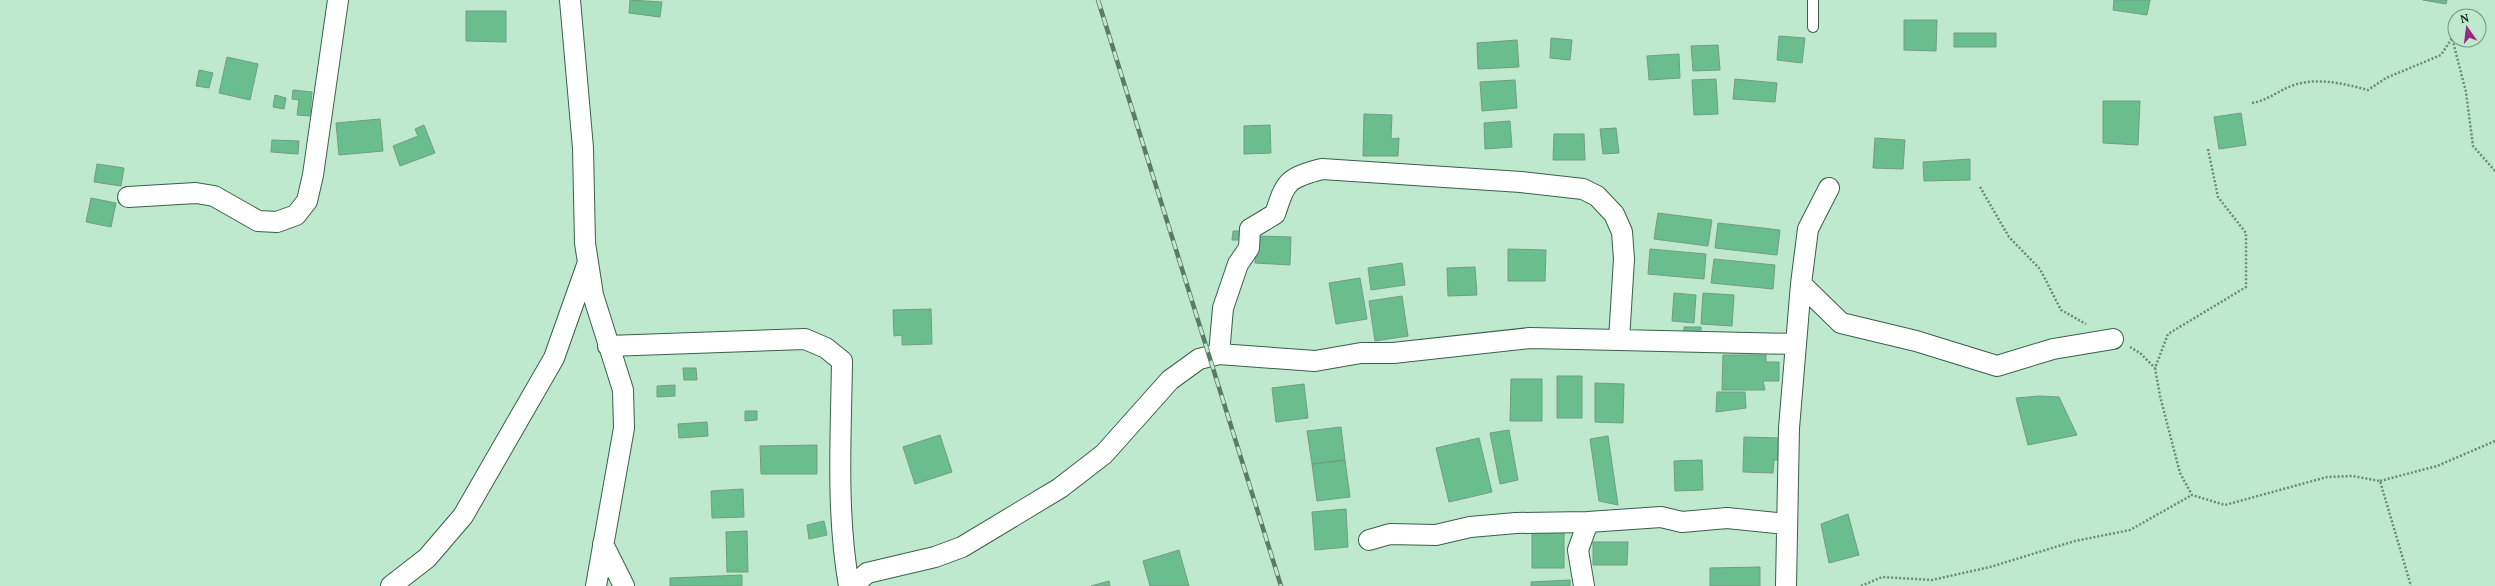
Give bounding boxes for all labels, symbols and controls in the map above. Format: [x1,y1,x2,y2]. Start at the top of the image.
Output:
north arrow [2447,8,2487,48]
text: N [2459,10,2471,26]

